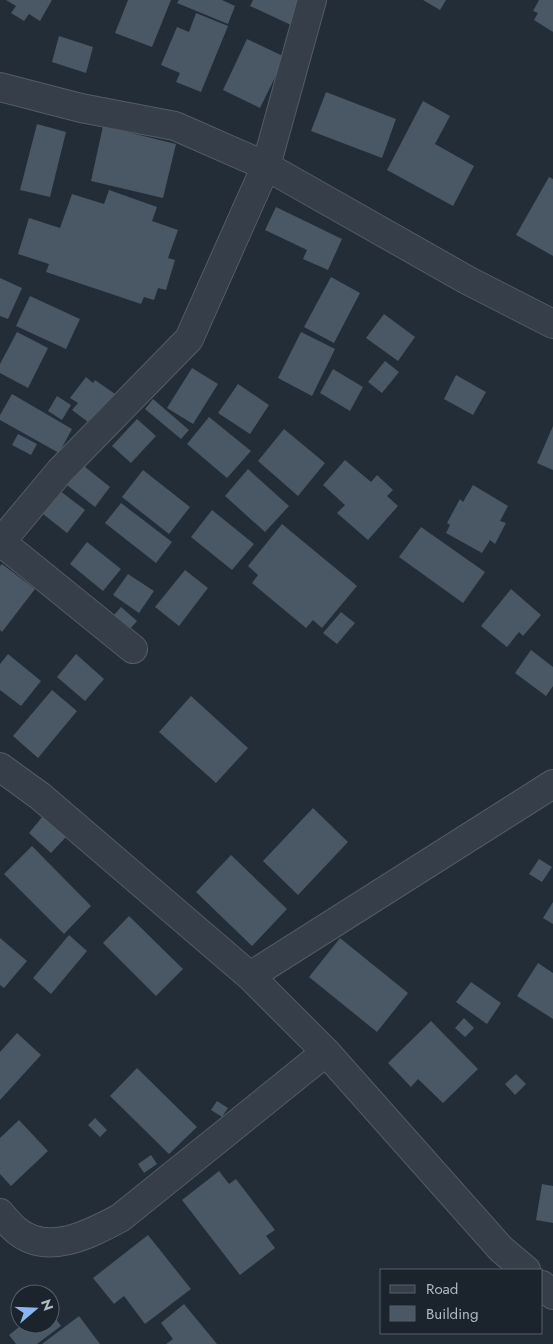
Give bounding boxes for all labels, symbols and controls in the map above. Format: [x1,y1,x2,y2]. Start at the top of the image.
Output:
legend [380,1269,543,1334]
text: Road [426,1278,458,1300]
north arrow [10,1284,60,1334]
text: N [36,1296,59,1313]
text: Building [426,1303,478,1325]

